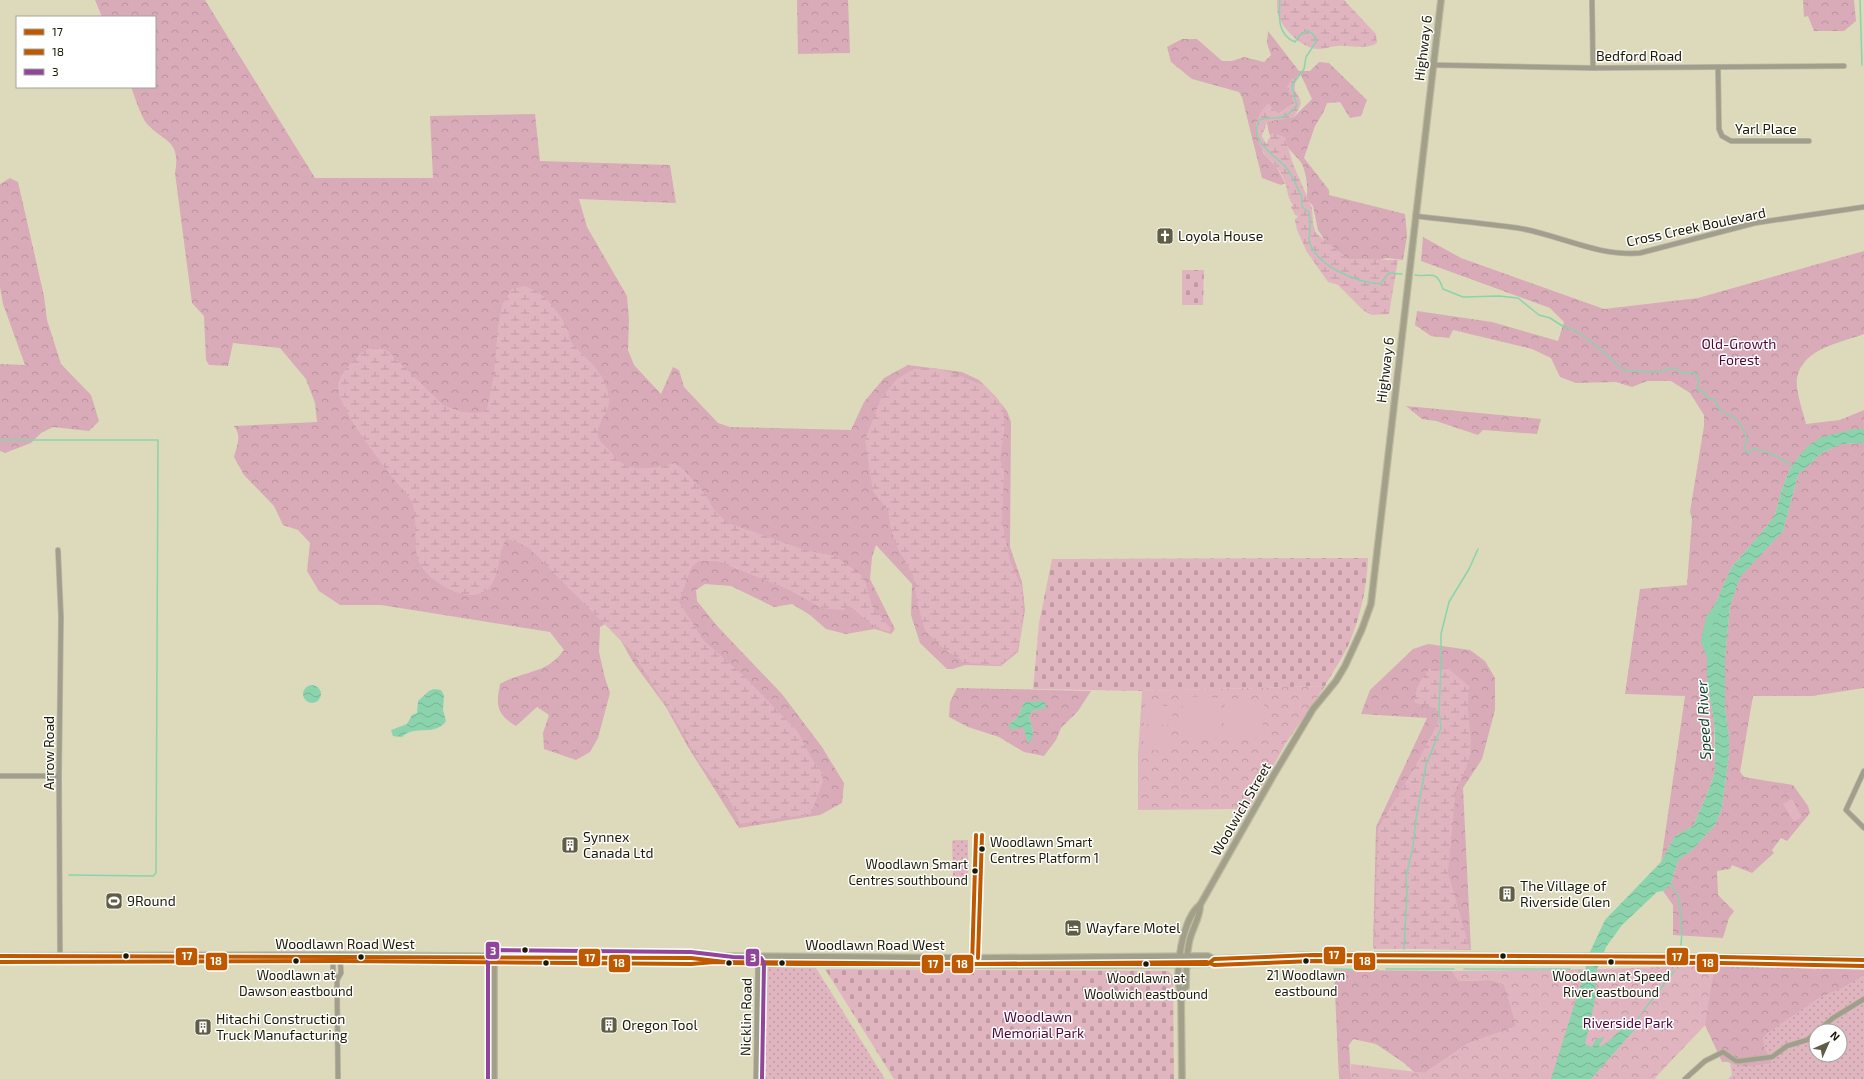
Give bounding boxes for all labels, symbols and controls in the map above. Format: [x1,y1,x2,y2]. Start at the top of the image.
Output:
street label: Highway 6 [1410,14,1435,82]
legend [16,16,156,88]
text: 17 [52,24,63,38]
text: 18 [52,44,64,58]
street label: Bedford Road [1596,47,1682,64]
text: 3 [52,64,59,78]
street label: Yarl Place [1735,120,1797,137]
street label: Cross Creek Boulevard [1625,203,1767,250]
church icon: Loyola House [1155,226,1175,246]
place label: Loyola House [1178,227,1263,244]
park label: Old-Growth Forest [1702,335,1776,368]
street label: Highway 6 [1372,336,1397,404]
water label: Speed River [1692,679,1714,760]
street label: Arrow Road [40,716,57,790]
street label: Woolwich Street [1207,759,1274,858]
place label: Synnex Canada Ltd [583,828,654,861]
place label: Woodlawn Smart Centres Platform 1 [990,834,1099,866]
building icon: Synnex Canada Ltd [560,835,580,855]
marker: Woodlawn Smart Centres Platform 1 [977,844,987,854]
place label: Woodlawn Smart Centres southbound [848,856,968,888]
marker: Woodlawn Smart Centres southbound [970,866,980,876]
place label: The Village of Riverside Glen [1520,877,1610,910]
building icon: The Village of Riverside Glen [1497,884,1517,904]
sports icon: 9Round [104,891,124,911]
place label: 9Round [127,892,176,909]
hotel icon: Wayfare Motel [1063,918,1083,938]
place label: Wayfare Motel [1086,919,1181,936]
street label: Woodlawn Road West [275,935,415,952]
street label: Woodlawn Road West [805,936,945,953]
line badge: 3 [485,941,500,960]
text: 3 [490,944,496,957]
unlabelled marker [520,945,530,955]
line badge: 17 [1323,946,1346,965]
line badge: 17 [175,947,198,966]
line badge: 17 [1666,947,1689,966]
line badge: 17 [578,948,601,967]
line badge: 3 [745,948,760,967]
text: 17 [1329,948,1339,961]
text: 17 [182,949,192,962]
text: 17 [1672,950,1682,963]
unlabelled marker [121,951,131,961]
text: 17 [585,951,595,964]
text: 3 [750,951,756,964]
unlabelled marker [1498,951,1508,961]
line badge: 18 [205,952,228,971]
unlabelled marker [356,952,366,962]
line badge: 18 [1353,952,1376,971]
line badge: 18 [1696,953,1719,973]
text: 18 [210,954,222,967]
line badge: 18 [608,954,631,973]
line badge: 17 [921,954,944,974]
line badge: 18 [951,954,974,974]
text: 18 [1359,954,1371,967]
marker: Woodlawn at Dawson eastbound [291,956,301,966]
text: 18 [613,956,625,969]
marker: 21 Woodlawn eastbound [1301,956,1311,966]
text: 18 [1702,956,1714,969]
text: 17 [928,957,938,970]
text: 18 [956,957,968,970]
marker: Woodlawn at Speed River eastbound [1606,957,1616,967]
unlabelled marker [541,958,551,968]
unlabelled marker [724,958,734,968]
unlabelled marker [777,958,787,968]
marker: Woodlawn at Woolwich eastbound [1141,959,1151,969]
place label: Woodlawn at Dawson eastbound [239,967,353,999]
place label: 21 Woodlawn eastbound [1267,967,1345,999]
place label: Woodlawn at Speed River eastbound [1552,968,1670,1000]
place label: Woodlawn at Woolwich eastbound [1084,970,1208,1002]
street label: Nicklin Road [736,978,755,1056]
park label: Woodlawn Memorial Park [992,1008,1084,1041]
place label: Hitachi Construction Truck Manufacturing [216,1010,348,1043]
park label: Riverside Park [1583,1014,1673,1031]
building icon: Oregon Tool [599,1015,619,1035]
place label: Oregon Tool [622,1016,698,1033]
building icon: Hitachi Construction Truck Manufacturing [193,1017,213,1037]
north arrow [1808,1023,1848,1063]
text: N [1828,1028,1843,1043]

